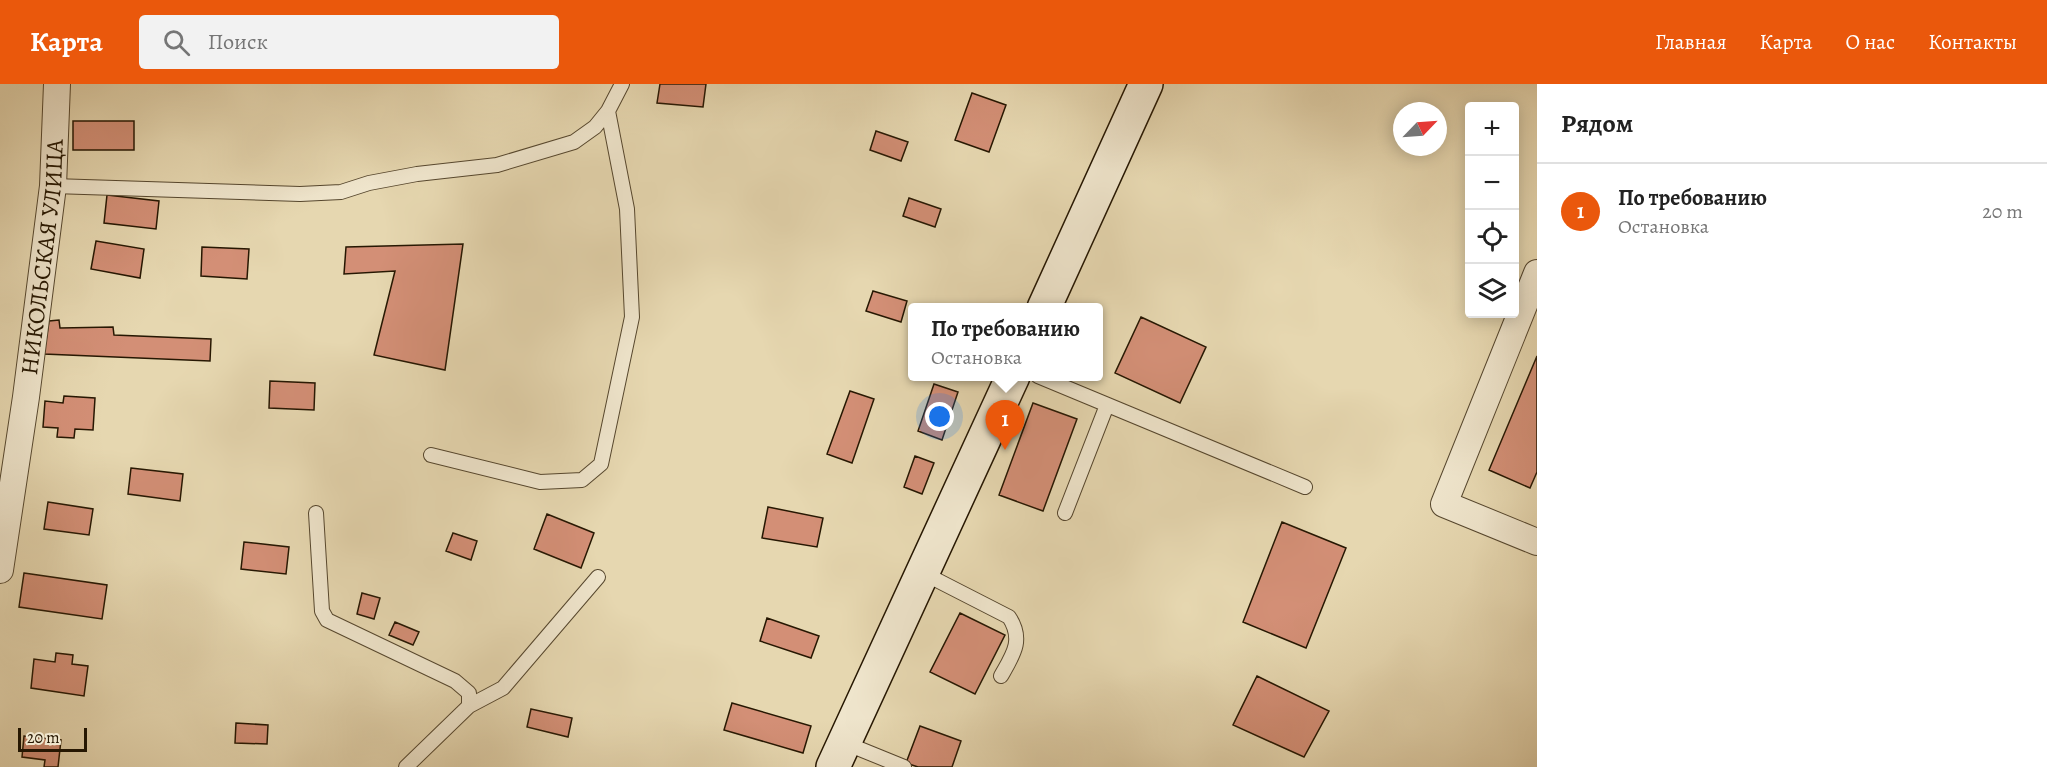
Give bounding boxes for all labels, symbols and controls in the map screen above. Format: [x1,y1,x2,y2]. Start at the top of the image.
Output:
search box [139,15,559,69]
text: Карта [30,23,103,61]
icon: search [160,26,193,59]
text: Поиск [208,27,268,57]
text: Главная [1655,28,1727,56]
text: Карта [1760,28,1812,56]
text: О нас [1845,28,1895,56]
text: Контакты [1928,28,2017,56]
north arrow [1393,102,1447,156]
map controls [1465,102,1519,318]
button: + [1465,102,1519,156]
text: Рядом [1561,106,1633,141]
street label: НИКОЛЬСКАЯ УЛИЦА [13,138,71,377]
button: − [1465,156,1519,210]
text: По требованию [1618,183,1767,213]
text: 1 [1577,198,1584,225]
text: 20 m [1982,198,2023,225]
button: locate [1465,210,1519,264]
text: Остановка [1618,213,1709,240]
button: layers [1465,264,1519,318]
popup [908,303,1103,381]
text: По требованию [931,314,1080,344]
text: Остановка [931,344,1022,371]
pin: 1 [986,400,1024,450]
your location [925,402,954,431]
scale bar [18,725,87,752]
text: 20 m [27,727,60,749]

